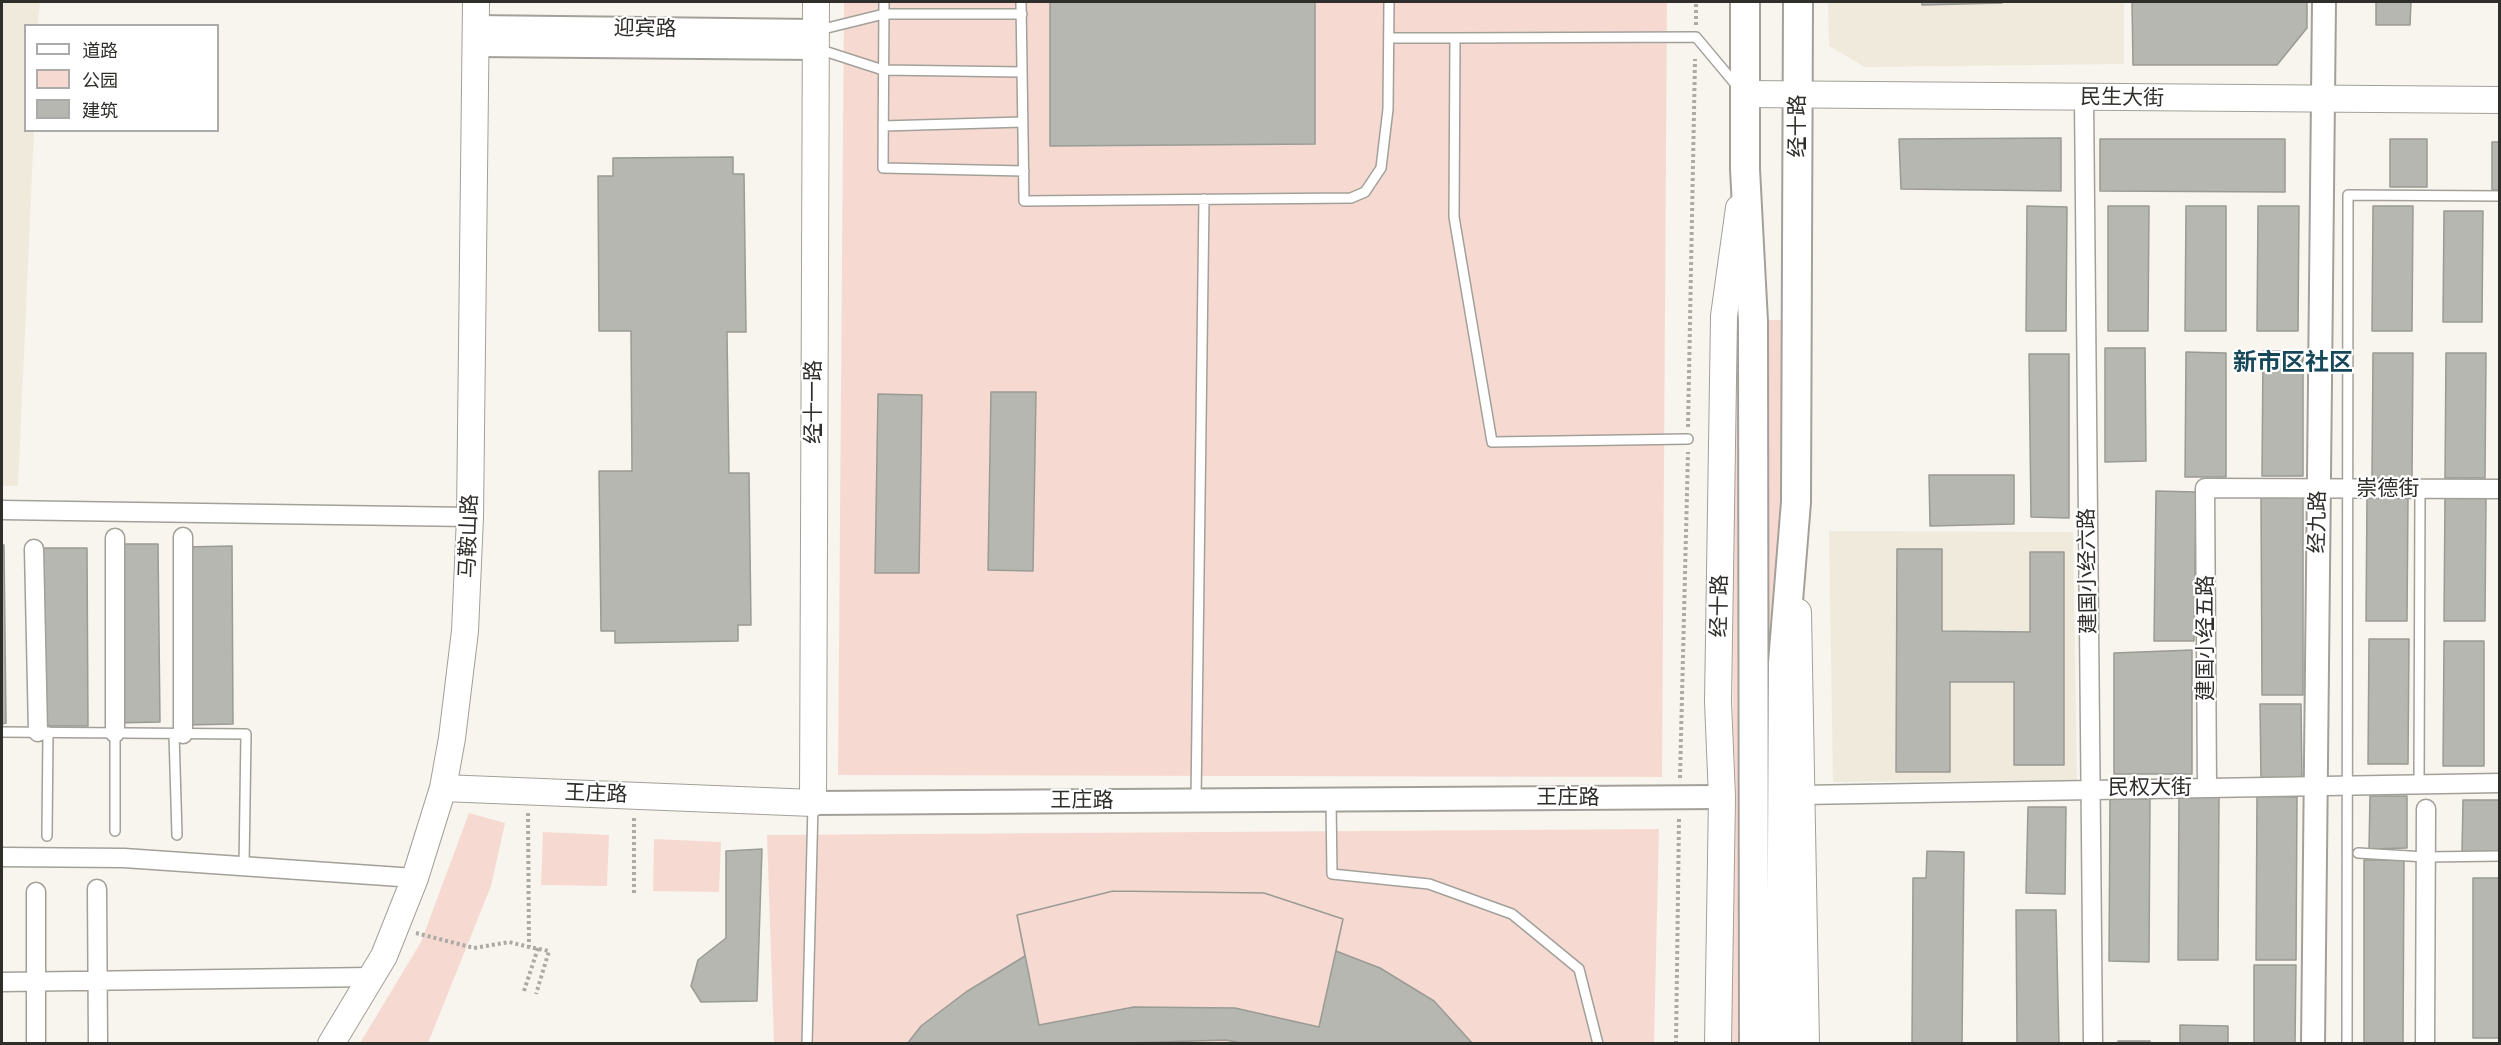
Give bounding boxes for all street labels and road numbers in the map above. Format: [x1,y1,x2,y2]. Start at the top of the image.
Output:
street label: 迎宾路 [613,16,677,42]
street label: 民生大街 [2080,85,2164,111]
street label: 经十路 [1785,95,1811,157]
street label: 经十一路 [801,360,827,444]
street label: 崇德街 [2357,476,2419,502]
street label: 经九路 [2305,490,2331,554]
street label: 马鞍山路 [455,494,483,578]
street label: 建国小经六路 [2074,508,2102,634]
street label: 经十路 [1707,574,1733,638]
street label: 建国小经五路 [2193,575,2219,701]
street label: 民权大街 [2108,775,2192,801]
street label: 王庄路 [564,780,628,808]
street label: 王庄路 [1537,785,1599,811]
street label: 王庄路 [1051,788,1113,814]

